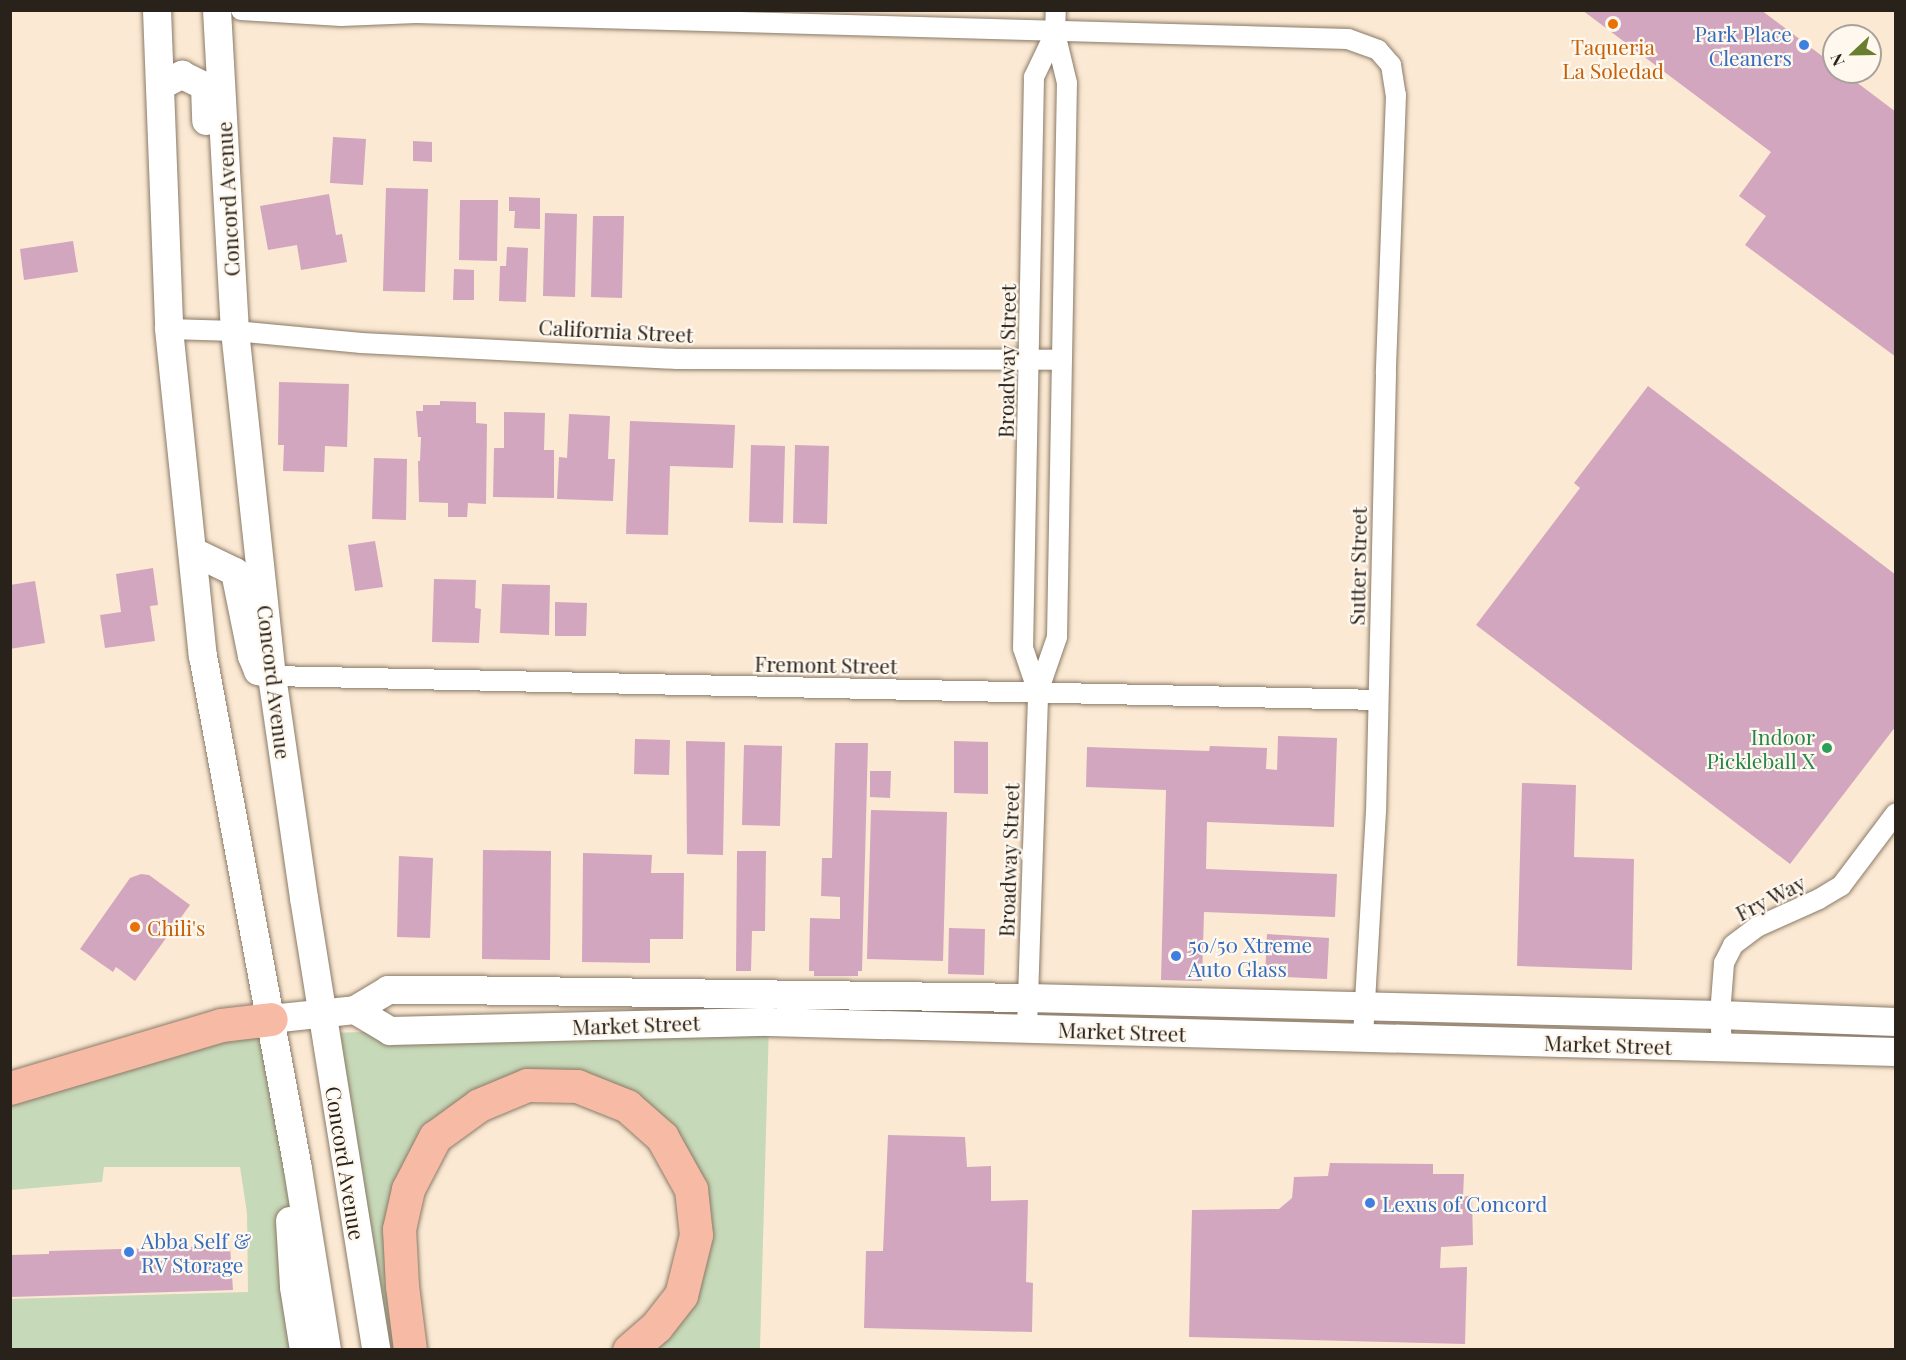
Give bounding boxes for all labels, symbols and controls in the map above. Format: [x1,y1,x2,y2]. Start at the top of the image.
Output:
marker: Taqueria La Soledad [1606,17,1620,31]
place label: Park Place Cleaners [1694,20,1792,70]
north arrow [1822,24,1882,84]
place label: Taqueria La Soledad [1562,33,1664,83]
marker: Park Place Cleaners [1797,38,1811,52]
text: N [1825,51,1849,69]
street label: Concord Avenue [210,121,244,277]
street label: Broadway Street [992,283,1020,439]
street label: California Street [538,313,694,347]
street label: Sutter Street [1343,506,1371,626]
street label: Concord Avenue [253,603,297,761]
street label: Fremont Street [754,650,898,678]
place label: Indoor Pickleball X [1706,723,1815,773]
marker: Indoor Pickleball X [1820,741,1834,755]
street label: Broadway Street [993,782,1023,938]
street label: Fry Way [1730,869,1810,925]
place label: Chili's [147,914,205,940]
marker: Chili's [128,920,142,934]
place label: 50/50 Xtreme Auto Glass [1188,931,1313,981]
marker: 50/50 Xtreme Auto Glass [1169,949,1183,963]
street label: Market Street [571,1009,701,1039]
street label: Market Street [1057,1016,1187,1046]
street label: Market Street [1543,1029,1673,1059]
street label: Concord Avenue [321,1084,371,1242]
place label: Lexus of Concord [1382,1190,1547,1216]
marker: Lexus of Concord [1363,1196,1377,1210]
place label: Abba Self & RV Storage [141,1227,251,1277]
marker: Abba Self & RV Storage [122,1245,136,1259]

